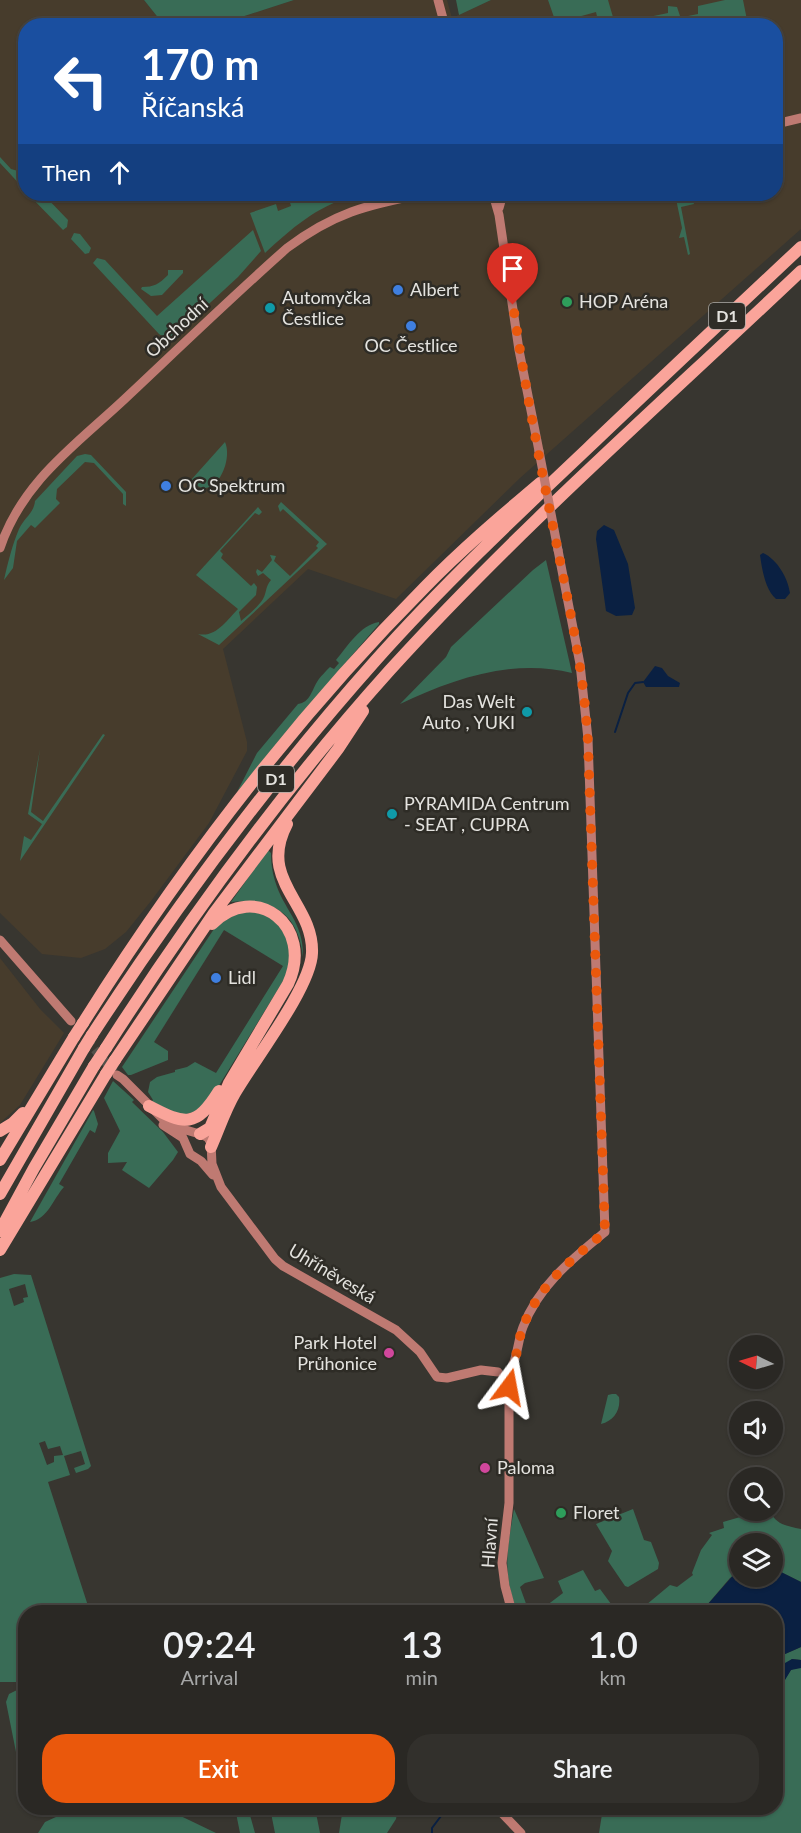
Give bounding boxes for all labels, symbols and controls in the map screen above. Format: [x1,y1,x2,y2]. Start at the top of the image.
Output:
text: 170 m [141,39,259,89]
icon: left [42,42,120,120]
text: Říčanská [141,90,244,123]
icon: ahead [103,156,136,189]
text: Then [42,159,91,186]
pin [487,243,538,305]
icon: arrive [496,252,529,285]
place label: Albert [410,278,460,300]
marker: Albert [391,283,405,297]
place label: Automyčka Čestlice [282,286,371,329]
place label: HOP Aréna [579,290,668,312]
street label: Obchodní [140,292,213,362]
marker: HOP Aréna [560,295,574,309]
marker: Automyčka Čestlice [263,301,277,315]
road number: D1 [709,303,745,329]
marker: OC Čestlice [404,319,418,333]
place label: OC Čestlice [364,334,458,356]
place label: OC Spektrum [178,474,285,496]
marker: OC Spektrum [159,479,173,493]
place label: Das Welt Auto , YUKI [422,690,516,733]
marker: Das Welt Auto , YUKI [520,705,534,719]
road number: D1 [258,766,294,792]
place label: PYRAMIDA Centrum - SEAT , CUPRA [404,792,570,835]
marker: PYRAMIDA Centrum - SEAT , CUPRA [385,807,399,821]
place label: Lidl [228,966,256,988]
marker: Lidl [209,971,223,985]
street label: Uhříněveská [285,1239,380,1308]
place label: Park Hotel Průhonice [294,1331,377,1374]
north arrow [729,1335,783,1389]
map controls [729,1335,783,1587]
marker: Park Hotel Průhonice [382,1346,396,1360]
position arrow [477,1355,541,1419]
button: sound [729,1401,783,1455]
place label: Paloma [497,1456,555,1478]
marker: Paloma [478,1461,492,1475]
button: search [729,1467,783,1521]
place label: Floret [573,1501,620,1523]
marker: Floret [554,1506,568,1520]
street label: Hlavní [476,1516,502,1569]
button: layers [729,1533,783,1587]
text: 09:24 [163,1622,256,1666]
text: 13 [401,1622,443,1666]
text: 1.0 [588,1622,638,1666]
text: Arrival [181,1665,238,1689]
text: min [405,1665,438,1689]
text: km [599,1665,626,1689]
button: Exit [42,1734,395,1803]
button: Share [407,1734,759,1803]

